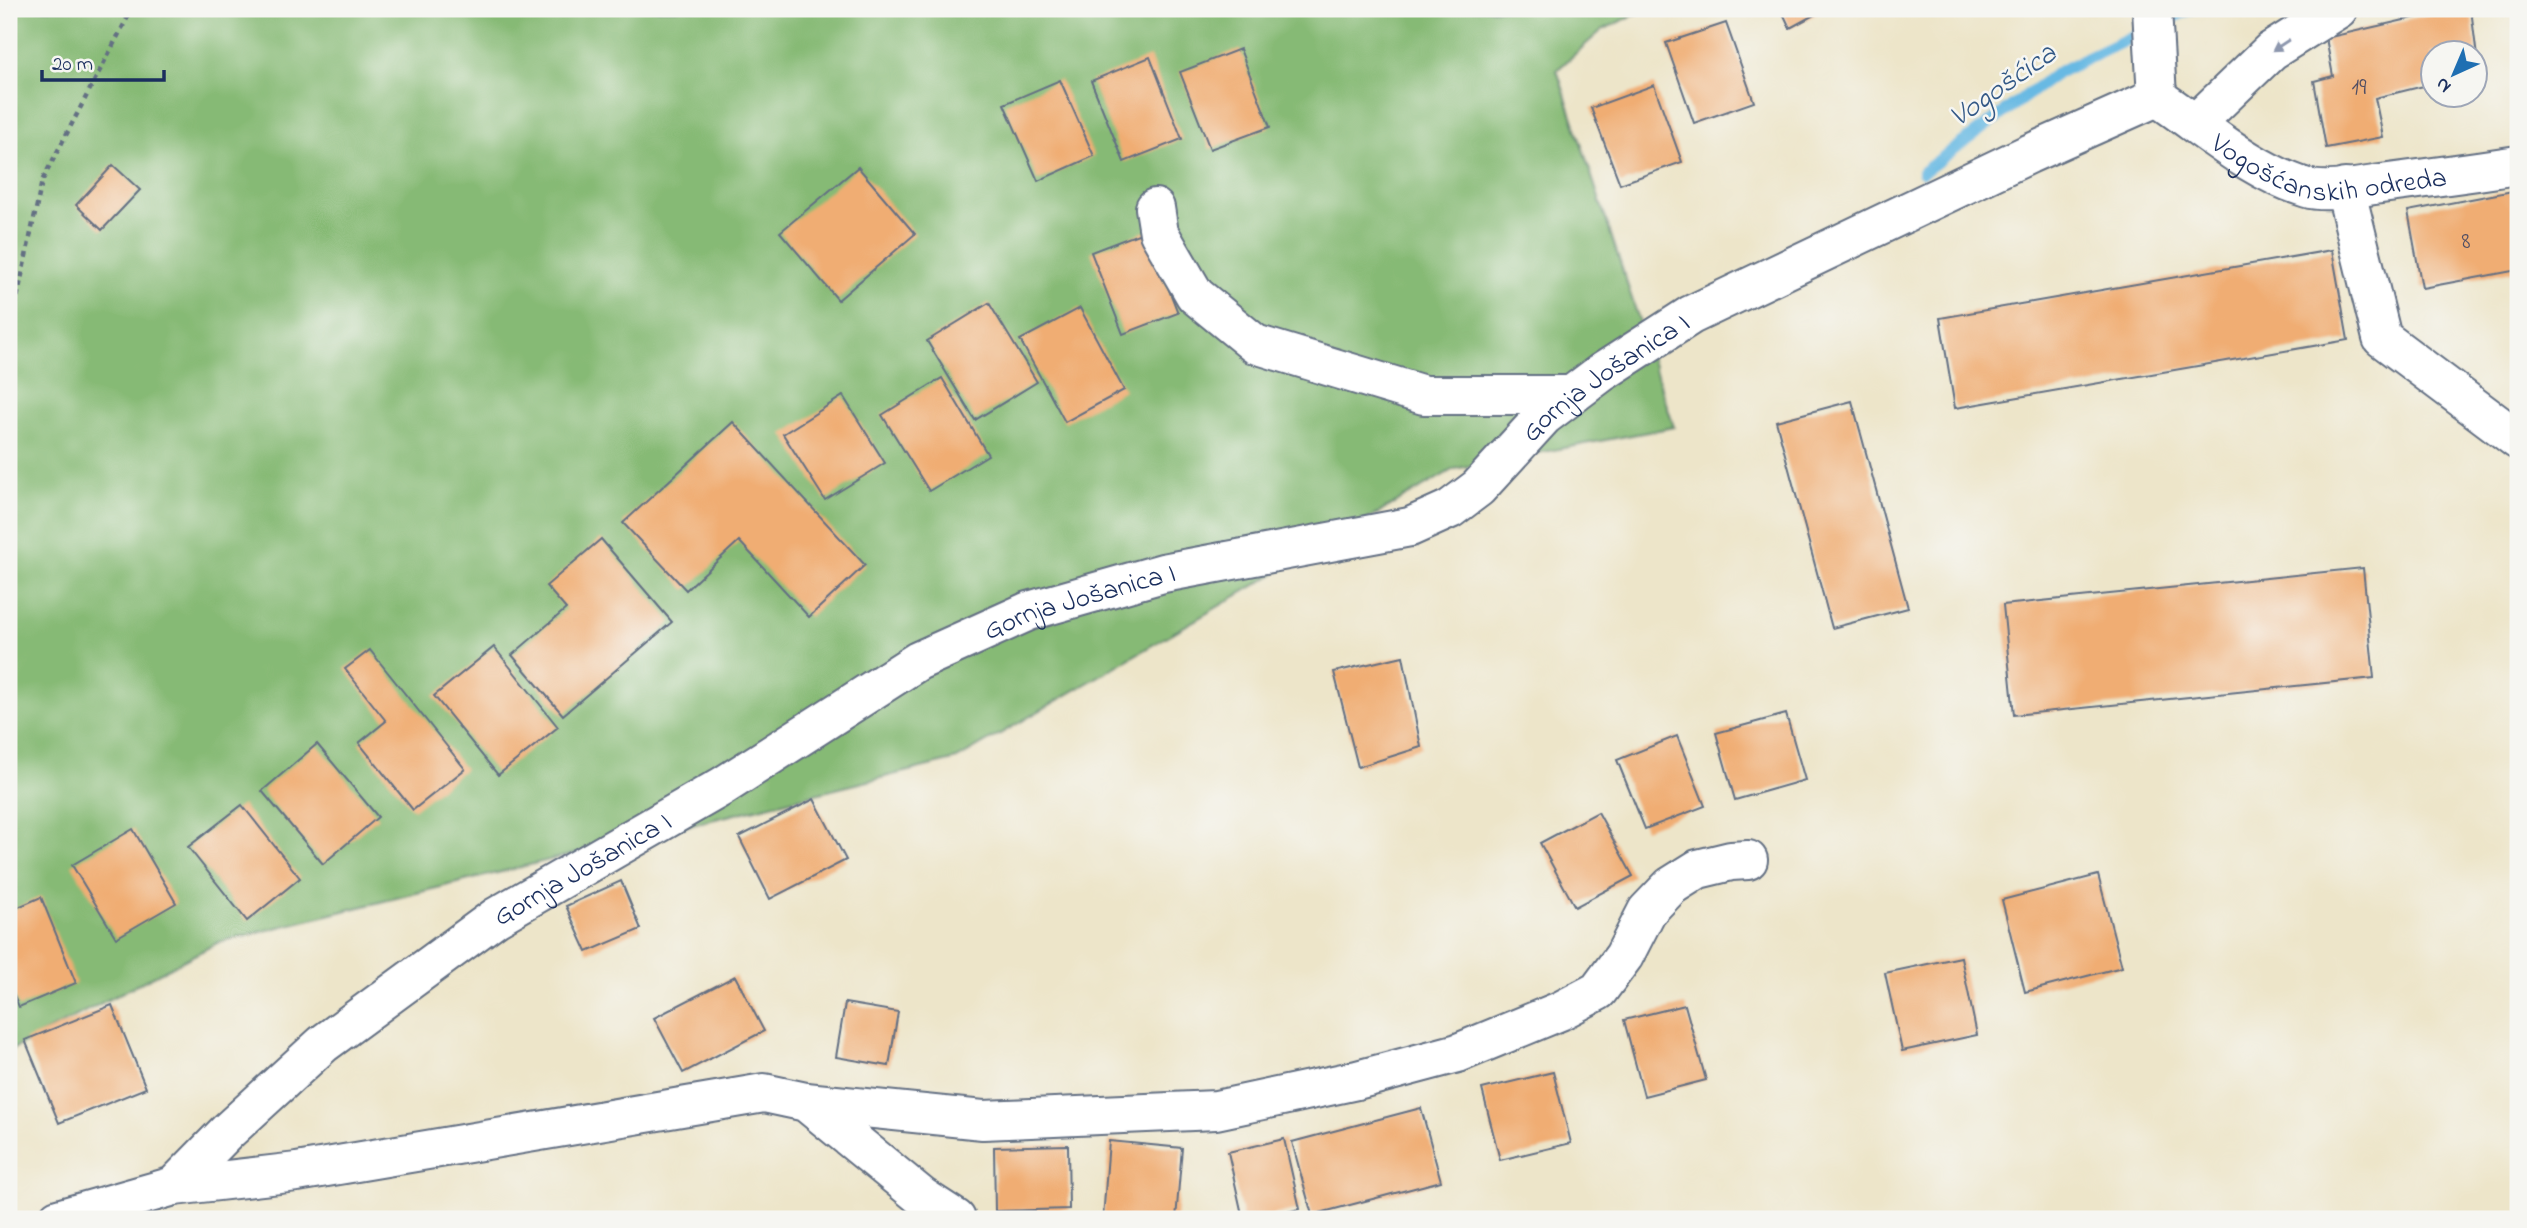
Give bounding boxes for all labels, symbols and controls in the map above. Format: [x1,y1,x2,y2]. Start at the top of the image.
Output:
water label: Vogošćica [1941,33,2067,140]
scale bar [42,38,164,82]
one-way arrow [2271,38,2290,51]
north arrow [2418,38,2488,108]
text: 20 m [52,50,93,80]
text: N [2430,70,2458,99]
house number: 19 [2352,71,2367,106]
street label: Vogošćanskih odreda [2201,124,2449,215]
house number: 8 [2462,225,2471,260]
street label: Gornja Jošanica I [1513,304,1699,453]
street label: Gornja Jošanica I [978,554,1179,653]
street label: Gornja Jošanica I [487,803,680,938]

